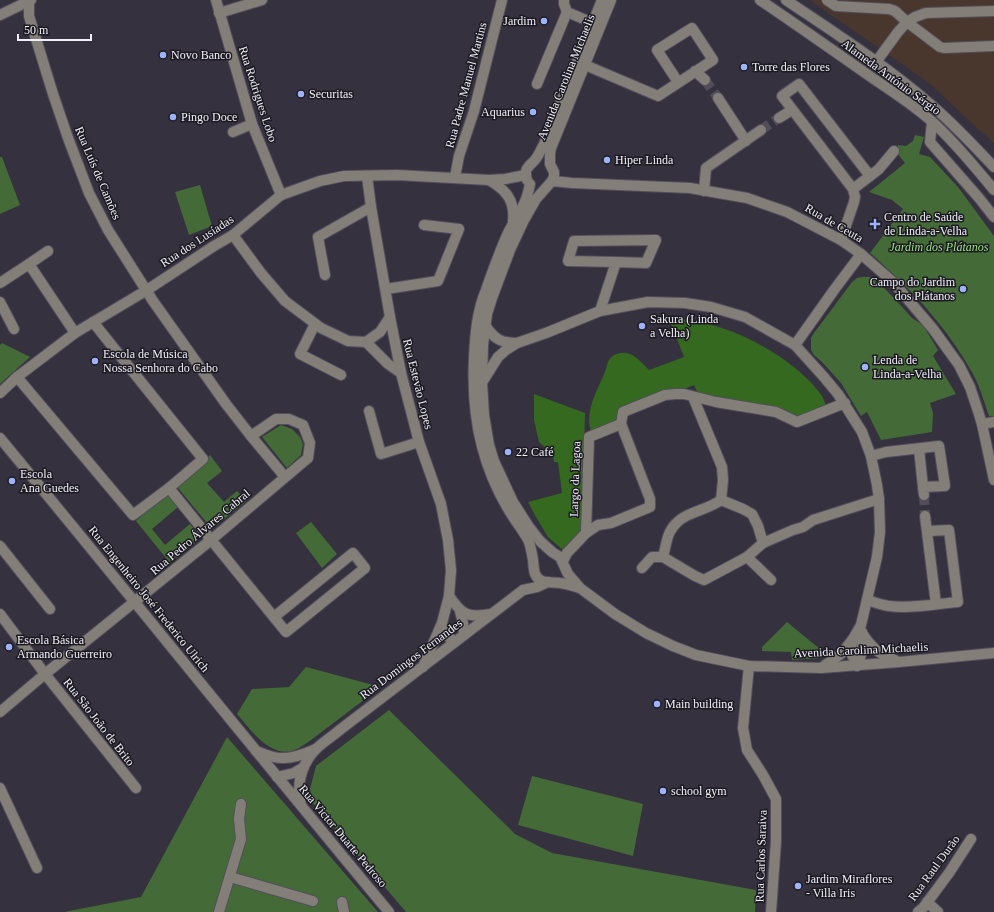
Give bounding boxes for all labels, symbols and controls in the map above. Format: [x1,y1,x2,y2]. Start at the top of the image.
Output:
street label: Avenida Carolina Michaelis [534,12,598,142]
place label: Jardim [503,14,537,28]
scale bar [18,16,91,42]
marker: Jardim [539,16,549,26]
street label: Rua Padre Manuel Martins [442,20,490,149]
text: 50 m [24,23,49,37]
street label: Alameda António Sérgio [839,36,943,118]
street label: Rua Rodrigues Lobo [236,44,280,144]
place label: Novo Banco [171,48,231,62]
marker: Novo Banco [158,50,168,60]
place label: Torre das Flores [752,60,830,74]
marker: Torre das Flores [739,62,749,72]
place label: Securitas [309,87,353,101]
marker: Securitas [296,89,306,99]
place label: Aquarius [481,105,525,119]
marker: Aquarius [528,107,538,117]
place label: Pingo Doce [181,110,237,124]
marker: Pingo Doce [168,112,178,122]
street label: Rua Luís de Camões [72,124,124,222]
place label: Hiper Linda [615,153,674,167]
marker: Hiper Linda [602,155,612,165]
street label: Rua de Ceuta [803,201,866,246]
place label: Centro de Saúde de Linda-a-Velha [884,210,968,238]
street label: Rua dos Lusíadas [158,212,237,270]
marker: Centro de Saúde de Linda-a-Velha [869,218,881,230]
park label: Jardim dos Plátanos [890,240,989,254]
place label: Campo do Jardim dos Plátanos [870,275,956,303]
marker: Campo do Jardim dos Plátanos [958,284,968,294]
place label: Sakura (Linda a Velha) [650,312,719,340]
marker: Sakura (Linda a Velha) [637,321,647,331]
street label: Rua Estevão Lopes [400,337,436,431]
place label: Escola de Música Nossa Senhora do Cabo [103,347,218,375]
place label: Lenda de Linda-a-Velha [873,353,942,381]
marker: Escola de Música Nossa Senhora do Cabo [90,356,100,366]
marker: Lenda de Linda-a-Velha [860,362,870,372]
street label: Largo da Lagoa [567,440,583,517]
place label: 22 Café [516,445,554,459]
marker: 22 Café [503,447,513,457]
place label: Escola Ana Guedes [20,467,79,495]
marker: Escola Ana Guedes [7,476,17,486]
street label: Rua Pedro Álvares Cabral [147,486,253,578]
street label: Rua Engenheiro José Frederico Ulrich [86,523,212,675]
street label: Rua Domingos Fernandes [357,616,465,702]
place label: Escola Básica Armando Guerreiro [17,633,112,661]
street label: Avenida Carolina Michaelis [794,639,929,661]
marker: Escola Básica Armando Guerreiro [4,642,14,652]
street label: Rua São João de Brito [60,675,138,769]
place label: Main building [665,697,733,711]
marker: Main building [652,699,662,709]
street label: Rua Victor Duarte Pedroso [296,782,390,890]
place label: school gym [671,784,727,798]
marker: school gym [658,786,668,796]
street label: Rua Carlos Saraiva [752,809,770,903]
street label: Rua Raul Durão [905,832,963,904]
place label: Jardim Miraflores - Villa Iris [806,872,893,900]
marker: Jardim Miraflores - Villa Iris [793,881,803,891]

